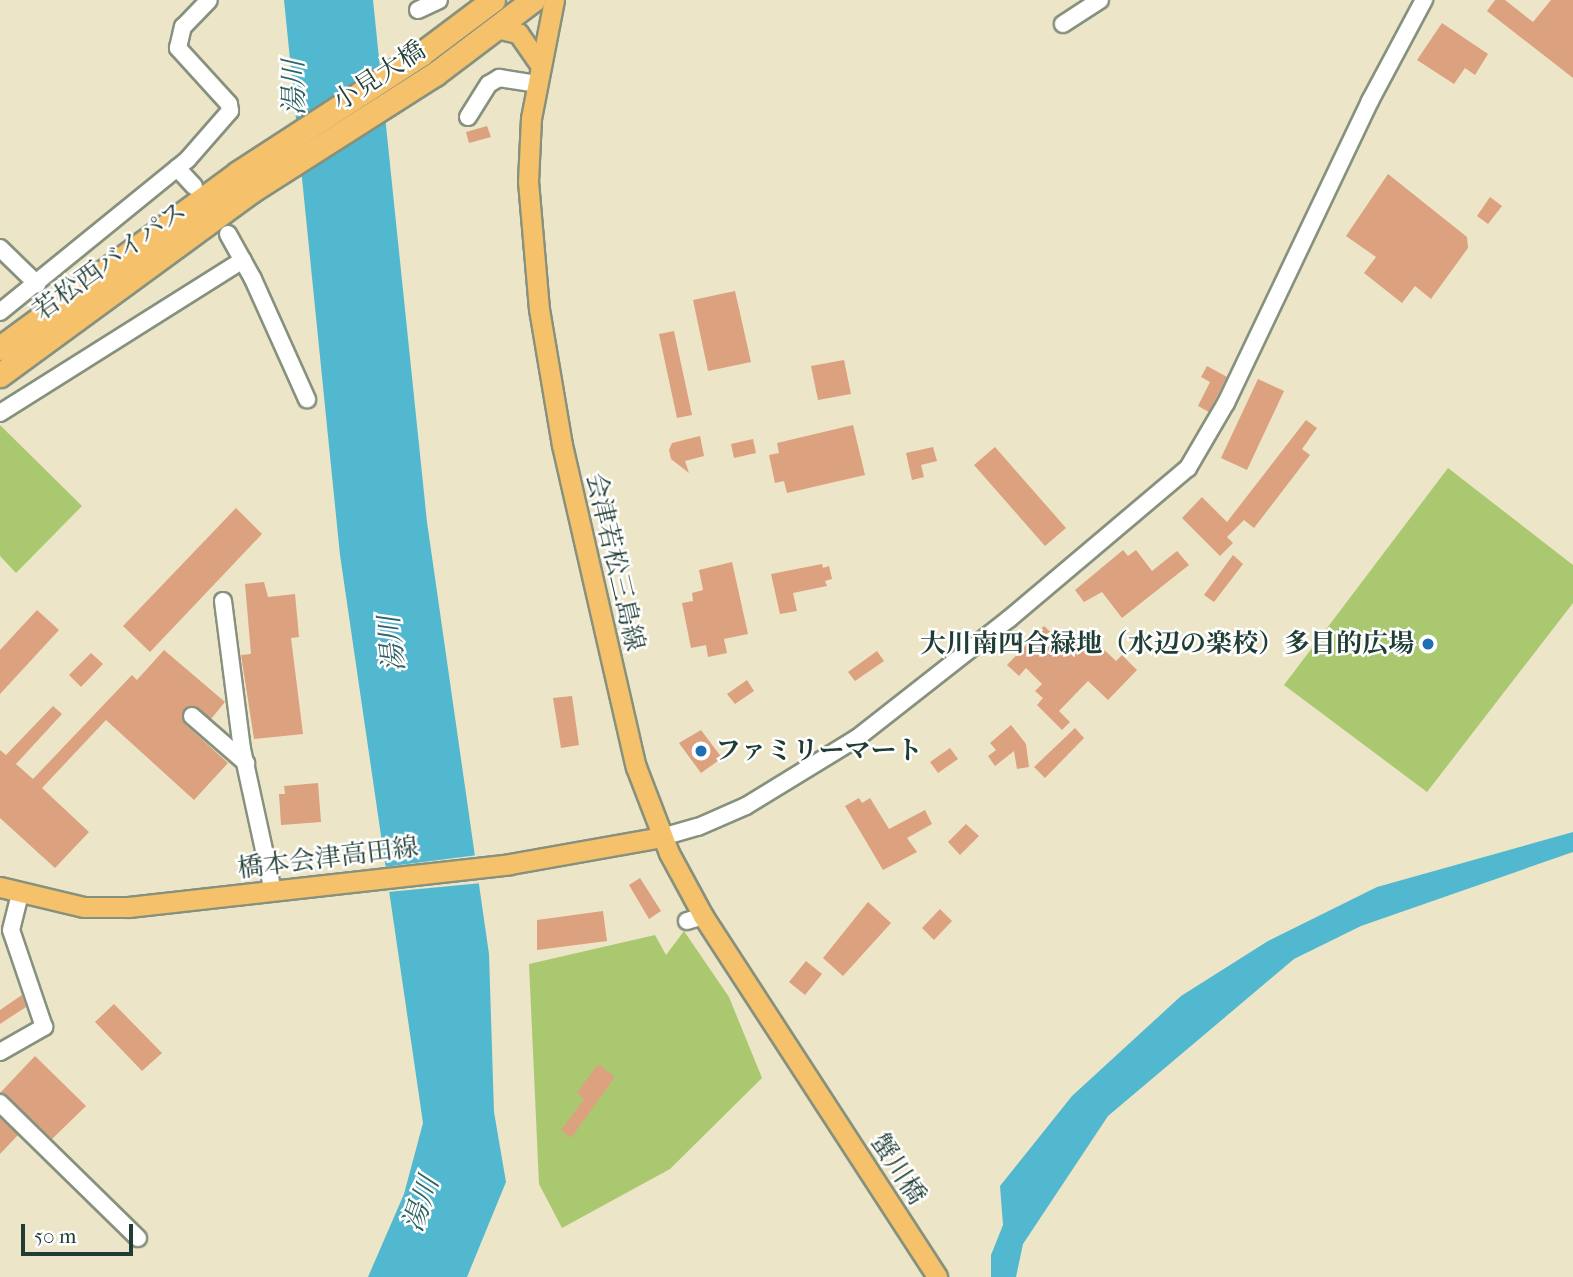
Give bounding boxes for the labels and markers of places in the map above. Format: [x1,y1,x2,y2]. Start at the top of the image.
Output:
place label: 大川南四合緑地（水辺の楽校）多目的広場 [920,628,1414,660]
marker: 大川南四合緑地（水辺の楽校）多目的広場 [1420,636,1436,652]
place label: ファミリーマート [715,735,923,767]
marker: ファミリーマート [693,743,709,759]

